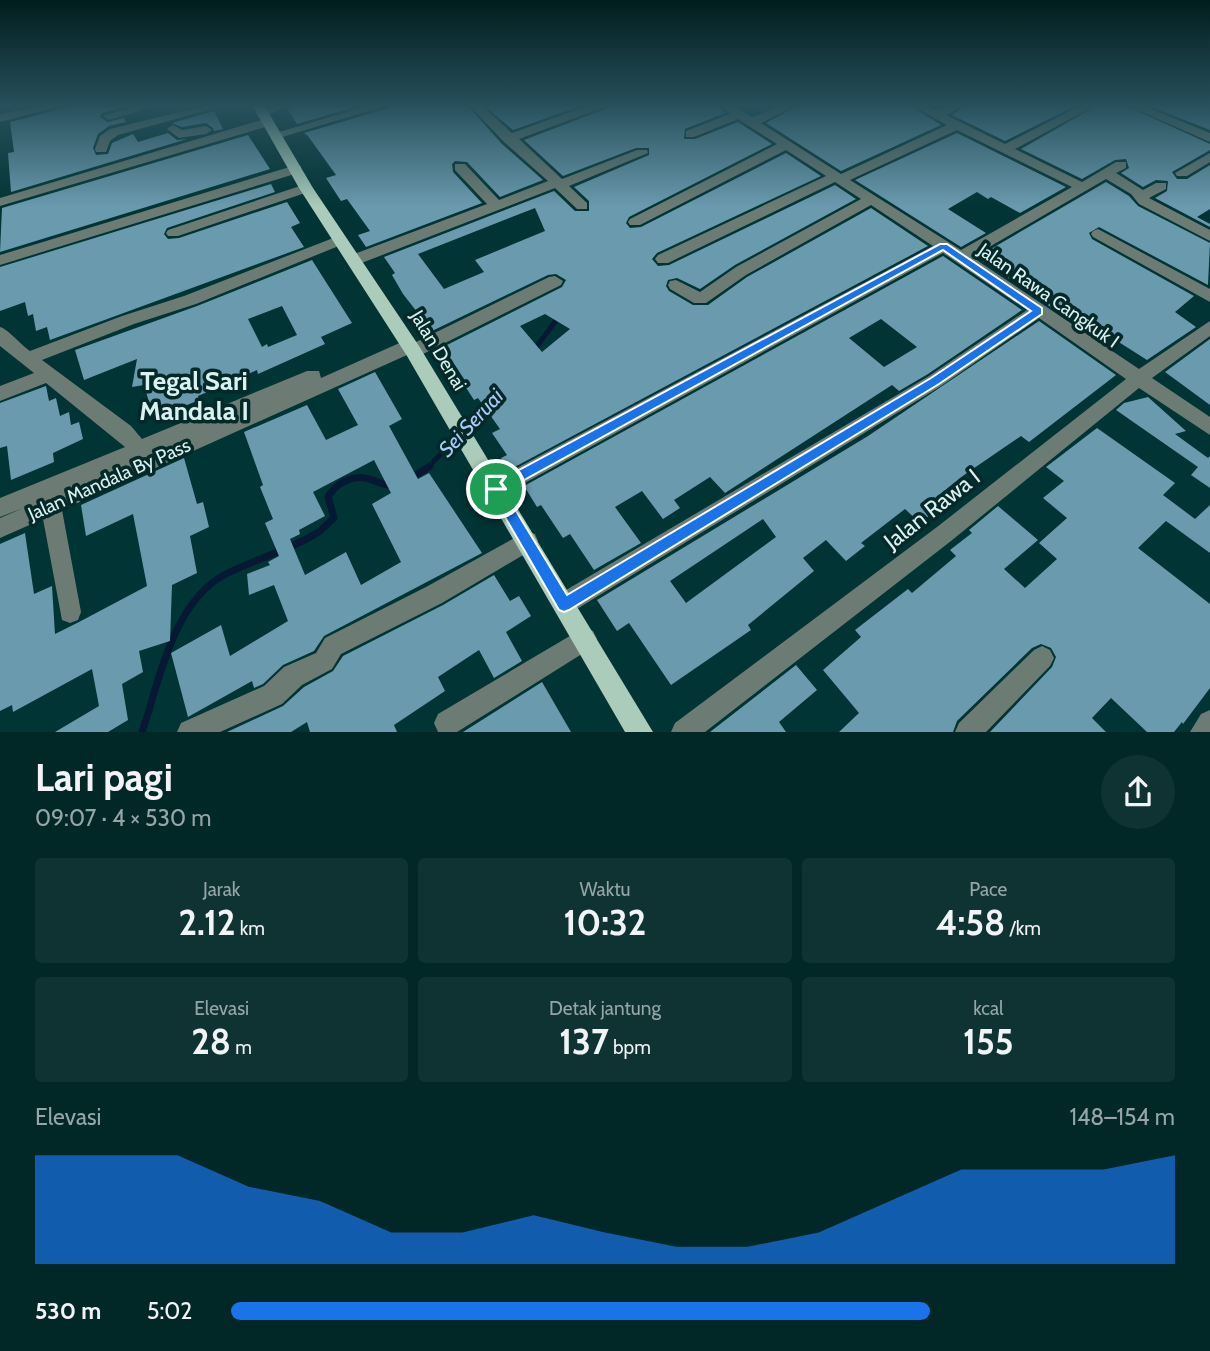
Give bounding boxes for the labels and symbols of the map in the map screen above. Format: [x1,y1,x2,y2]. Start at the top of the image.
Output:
street label: Jalan Rawa Cangkuk I [973,238,1124,353]
street label: Jalan Denai [405,305,471,395]
district label: Tegal Sari Mandala I [139,365,249,427]
water label: Sei Seruai [433,383,509,462]
street label: Jalan Mandala By Pass [24,433,194,526]
pin [466,459,526,519]
street label: Jalan Rawa I [878,463,986,556]

